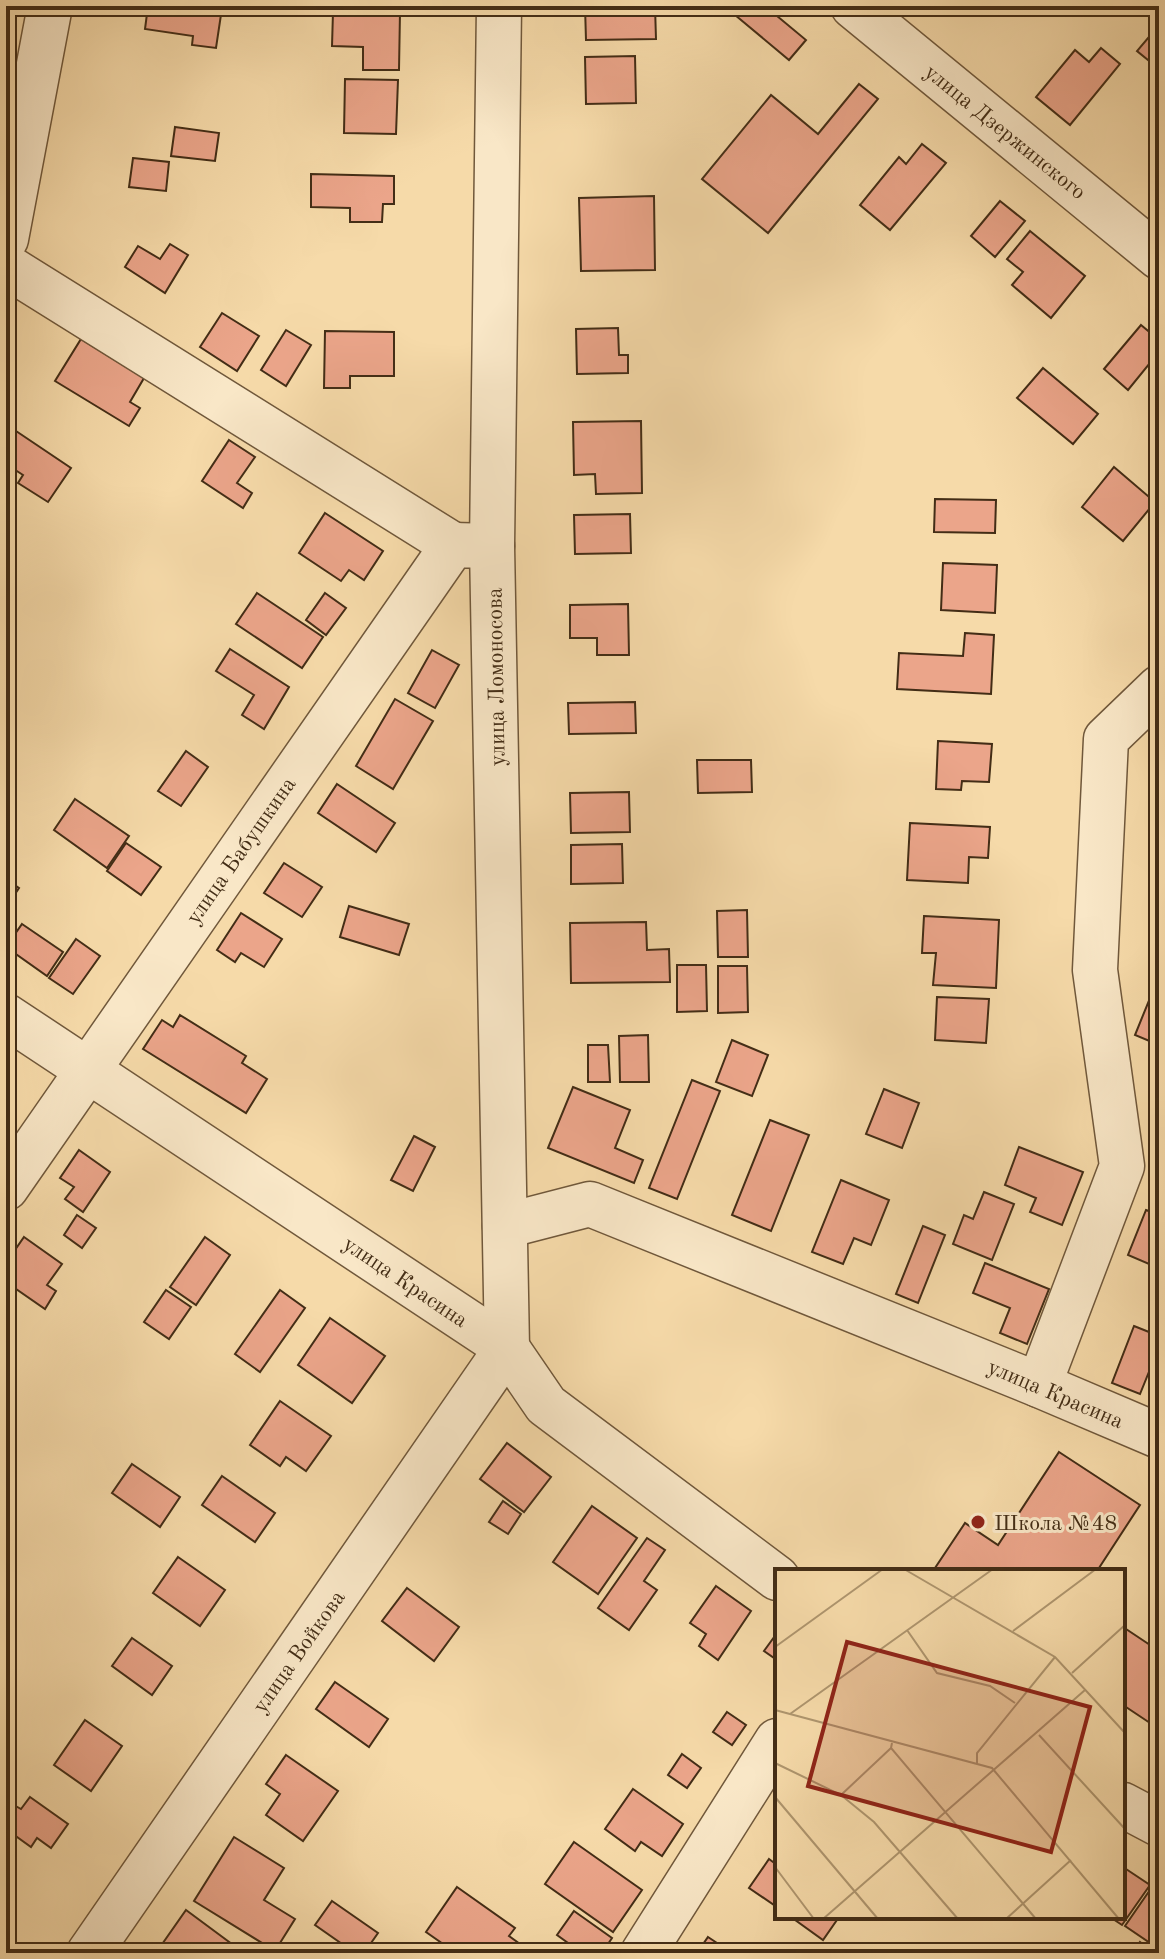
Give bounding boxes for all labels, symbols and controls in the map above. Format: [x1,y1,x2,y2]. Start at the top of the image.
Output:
street label: улица Дзержинского [920,61,1090,204]
street label: улица Ломоносова [484,587,510,767]
street label: улица Бабушкина [183,773,301,929]
street label: улица Красина [339,1233,471,1332]
street label: улица Красина [984,1356,1126,1433]
marker: Школа №48 [969,1513,987,1531]
place label: Школа №48 [994,1513,1117,1535]
inset map [775,1569,1125,1919]
street label: улица Войкова [249,1587,350,1717]

